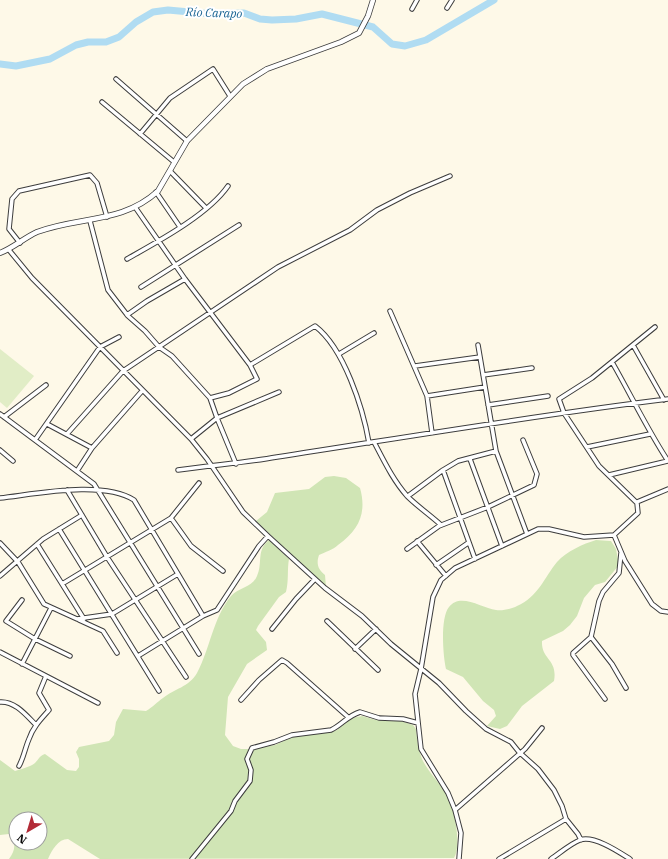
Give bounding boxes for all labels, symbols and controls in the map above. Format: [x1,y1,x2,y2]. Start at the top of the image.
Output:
water label: Río Carapo [184,4,243,21]
north arrow [8,811,48,851]
text: N [14,831,30,847]

